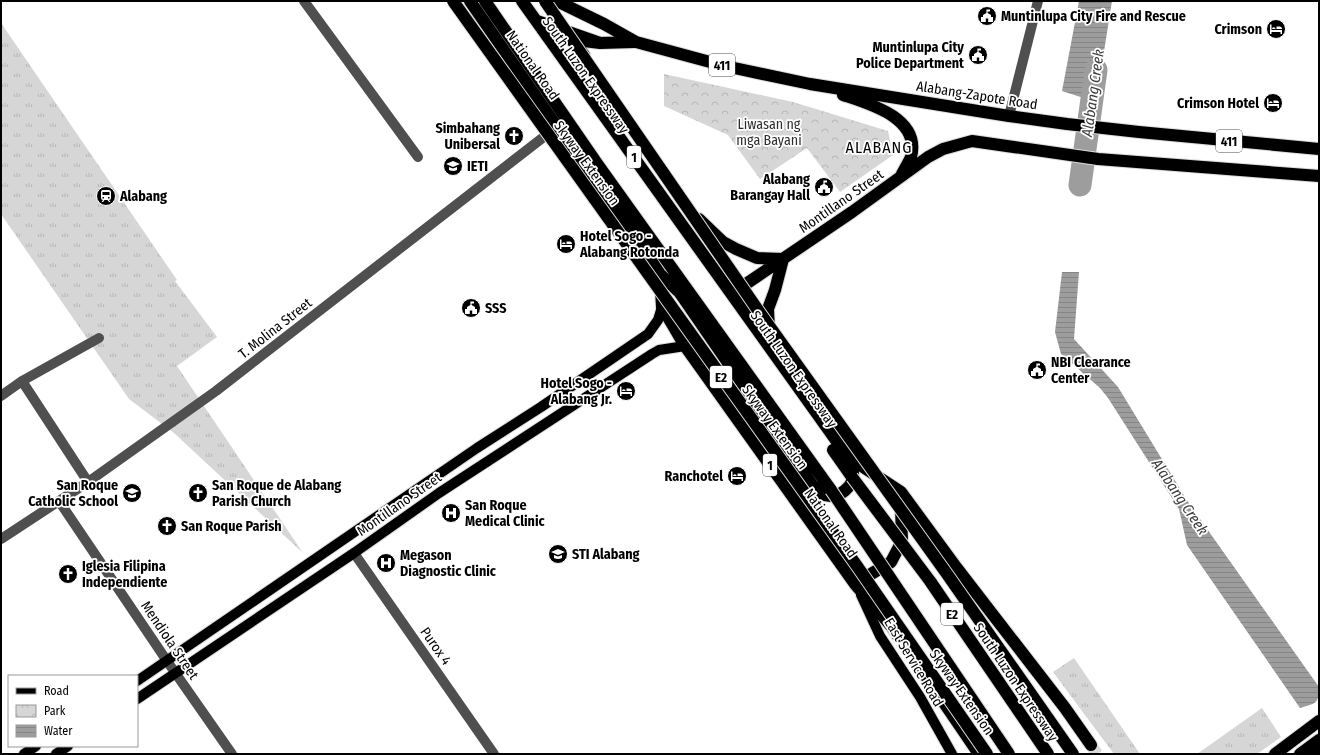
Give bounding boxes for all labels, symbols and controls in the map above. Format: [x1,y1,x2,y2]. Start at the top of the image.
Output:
public building icon: Muntinlupa City Fire and Rescue [976,5,998,27]
place label: Muntinlupa City Fire and Rescue [1001,8,1186,25]
street label: South Luzon Expressway [539,14,633,138]
hotel icon: Crimson [1265,18,1287,40]
place label: Crimson [1214,21,1262,38]
street label: National Road [502,27,563,103]
place label: Muntinlupa City Police Department [856,39,965,72]
public building icon: Muntinlupa City Police Department [967,44,989,66]
water label: Alabang Creek [1078,48,1108,139]
road number: 411 [709,54,735,76]
street label: Alabang-Zapote Road [915,78,1039,113]
hotel icon: Crimson Hotel [1262,92,1284,114]
place label: Crimson Hotel [1177,95,1259,112]
park label: Liwasan ng mga Bayani [736,116,802,149]
street label: Skyway Extension [550,118,623,209]
place label: Simbahang Unibersal [435,120,500,153]
church icon: Simbahang Unibersal [503,125,525,147]
road number: 411 [1216,130,1242,152]
district label: ALABANG [846,138,912,157]
road number: 1 [627,146,641,168]
school or university icon: IETI [442,155,464,177]
place label: IETI [467,158,488,175]
street label: Montillano Street [796,166,887,237]
place label: Alabang Barangay Hall [730,171,810,204]
public building icon: Alabang Barangay Hall [813,176,835,198]
station icon: Alabang [95,185,117,207]
place label: Alabang [119,188,167,205]
place label: Hotel Sogo - Alabang Rotonda [579,228,679,261]
hotel icon: Hotel Sogo - Alabang Rotonda [555,233,577,255]
street label: T. Molina Street [235,294,316,362]
public building icon: SSS [460,297,482,319]
place label: SSS [485,300,507,317]
street label: South Luzon Expressway [747,308,841,432]
place label: NBI Clearance Center [1051,354,1131,387]
public building icon: NBI Clearance Center [1026,359,1048,381]
road number: E2 [710,366,732,388]
place label: Hotel Sogo - Alabang Jr. [541,375,612,408]
hotel icon: Hotel Sogo - Alabang Jr. [615,380,637,402]
street label: Skyway Extension [738,382,811,473]
road number: 1 [763,454,777,476]
water label: Alabang Creek [1147,455,1212,539]
hotel icon: Ranchotel [726,465,748,487]
place label: Ranchotel [664,468,723,485]
street label: Montillano Street [354,469,445,540]
place label: San Roque Catholic School [28,477,118,510]
place label: San Roque de Alabang Parish Church [212,477,341,510]
school or university icon: San Roque Catholic School [121,482,143,504]
church icon: San Roque de Alabang Parish Church [187,482,209,504]
street label: National Road [800,485,861,561]
place label: San Roque Medical Clinic [465,497,546,530]
hospital icon: San Roque Medical Clinic [440,502,462,524]
church icon: San Roque Parish [156,515,178,537]
place label: San Roque Parish [181,518,282,535]
school or university icon: STI Alabang [547,543,569,565]
place label: STI Alabang [572,546,640,563]
place label: Megason Diagnostic Clinic [400,547,497,580]
hospital icon: Megason Diagnostic Clinic [375,552,397,574]
place label: Iglesia Filipina Independiente [82,558,167,591]
church icon: Iglesia Filipina Independiente [57,563,79,585]
street label: Mendiola Street [137,598,202,683]
road number: E2 [941,603,963,625]
street label: East Service Road [880,615,947,710]
street label: South Luzon Expressway [970,620,1062,745]
street label: Purox 4 [417,624,455,669]
street label: Skyway Extension [926,646,997,738]
legend [8,675,138,747]
text: Road [44,684,69,698]
text: Park [44,704,66,718]
text: Water [44,724,73,738]

